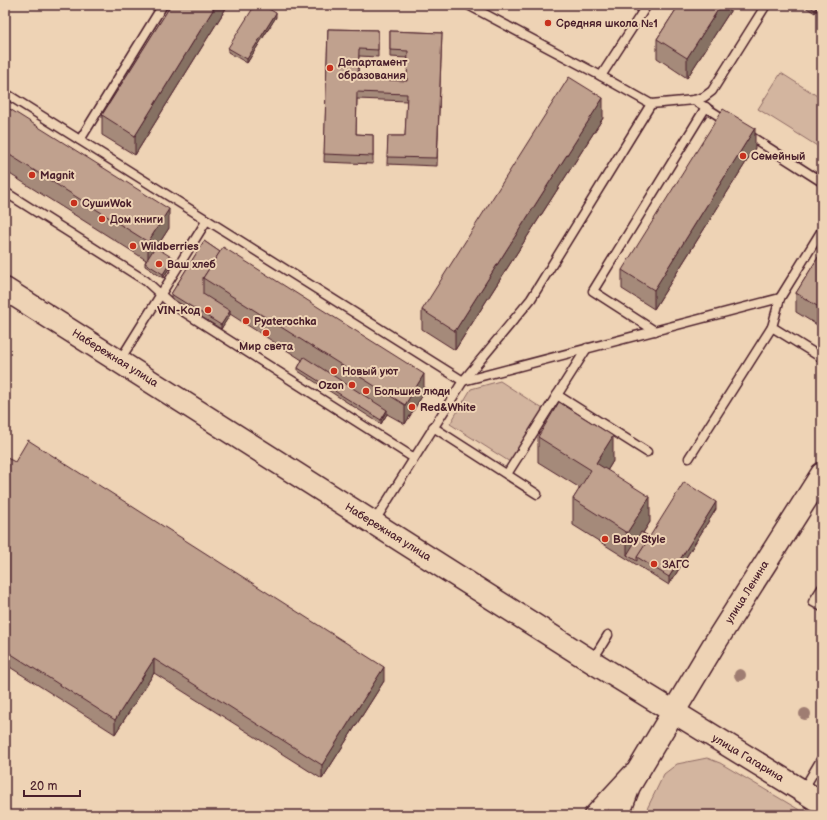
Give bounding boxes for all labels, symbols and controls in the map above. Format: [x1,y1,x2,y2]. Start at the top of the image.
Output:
place label: Средняя школа №1 [556,17,658,30]
marker: Средняя школа №1 [543,18,553,28]
place label: Департамент образования [338,56,408,82]
marker: Департамент образования [325,63,335,73]
place label: Семейный [751,150,805,163]
marker: Семейный [738,151,748,161]
place label: Magnit [40,169,75,182]
marker: Magnit [27,170,37,180]
place label: СушиWok [82,197,132,210]
marker: СушиWok [69,198,79,208]
place label: Дом книги [110,213,163,226]
marker: Дом книги [97,214,107,224]
place label: Wildberries [141,240,199,253]
marker: Wildberries [128,241,138,251]
place label: Ваш хлеб [167,258,216,271]
marker: Ваш хлеб [154,259,164,269]
place label: VIN-Код [157,304,200,317]
marker: VIN-Код [203,305,213,315]
place label: Pyaterochka [254,315,317,328]
marker: Pyaterochka [241,316,251,326]
street label: Набережная улица [70,326,161,390]
marker: Мир света [261,328,271,338]
place label: Мир света [239,340,294,353]
place label: Новый уют [342,365,399,378]
marker: Новый уют [329,366,339,376]
place label: Ozon [318,379,344,392]
marker: Ozon [347,380,357,390]
place label: Большие люди [374,385,450,398]
marker: Большие люди [361,386,371,396]
place label: Red&White [420,401,476,414]
marker: Red&White [407,402,417,412]
street label: Набережная улица [343,500,434,564]
place label: Baby Style [613,533,666,546]
marker: Baby Style [600,534,610,544]
place label: ЗАГС [662,558,689,571]
street label: улица Ленина [723,558,772,626]
marker: ЗАГС [649,559,659,569]
street label: улица Гагарина [710,731,787,785]
scale bar [24,772,80,798]
text: 20 m [30,779,57,794]

